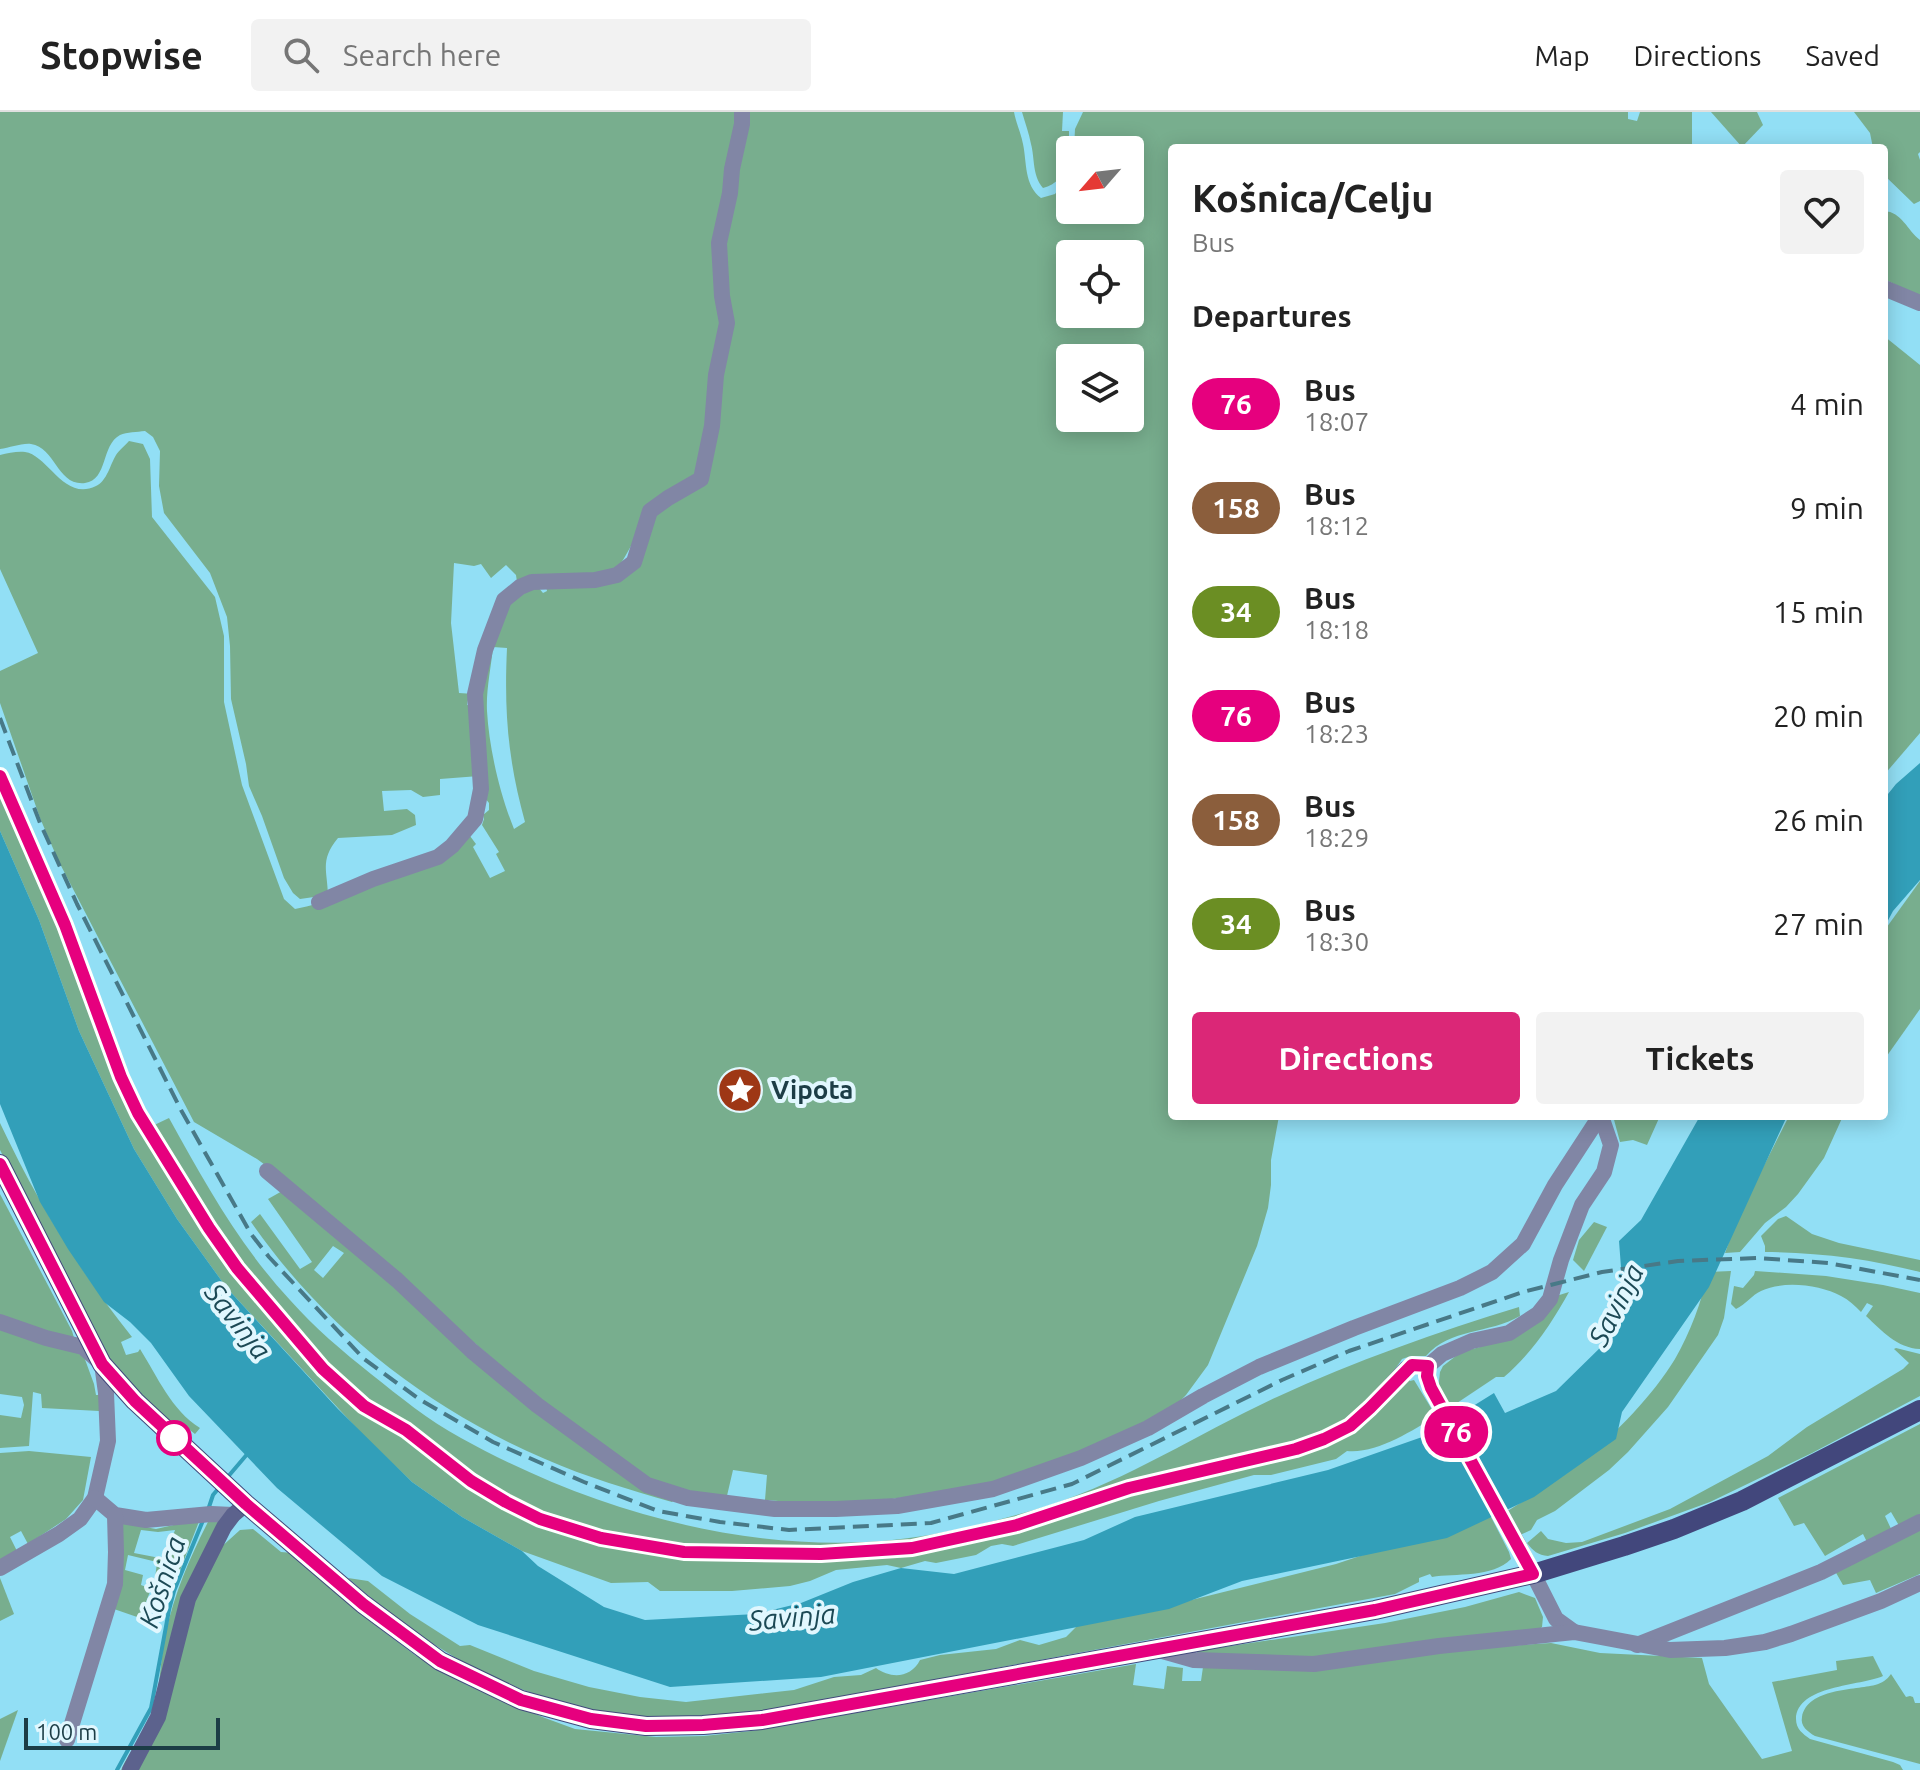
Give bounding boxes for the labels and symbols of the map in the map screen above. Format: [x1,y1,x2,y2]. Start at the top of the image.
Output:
north arrow [1056,136,1144,224]
place icon: Vipota [716,1066,764,1114]
place label: Vipota [771,1075,853,1104]
water label: Savinja [1581,1259,1649,1352]
water label: Savinja [199,1276,277,1365]
line badge: 76 [1420,1406,1492,1458]
unlabelled marker [157,1421,191,1455]
water label: Košnica [132,1532,191,1631]
water label: Savinja [746,1597,837,1636]
scale bar [24,1714,220,1750]

